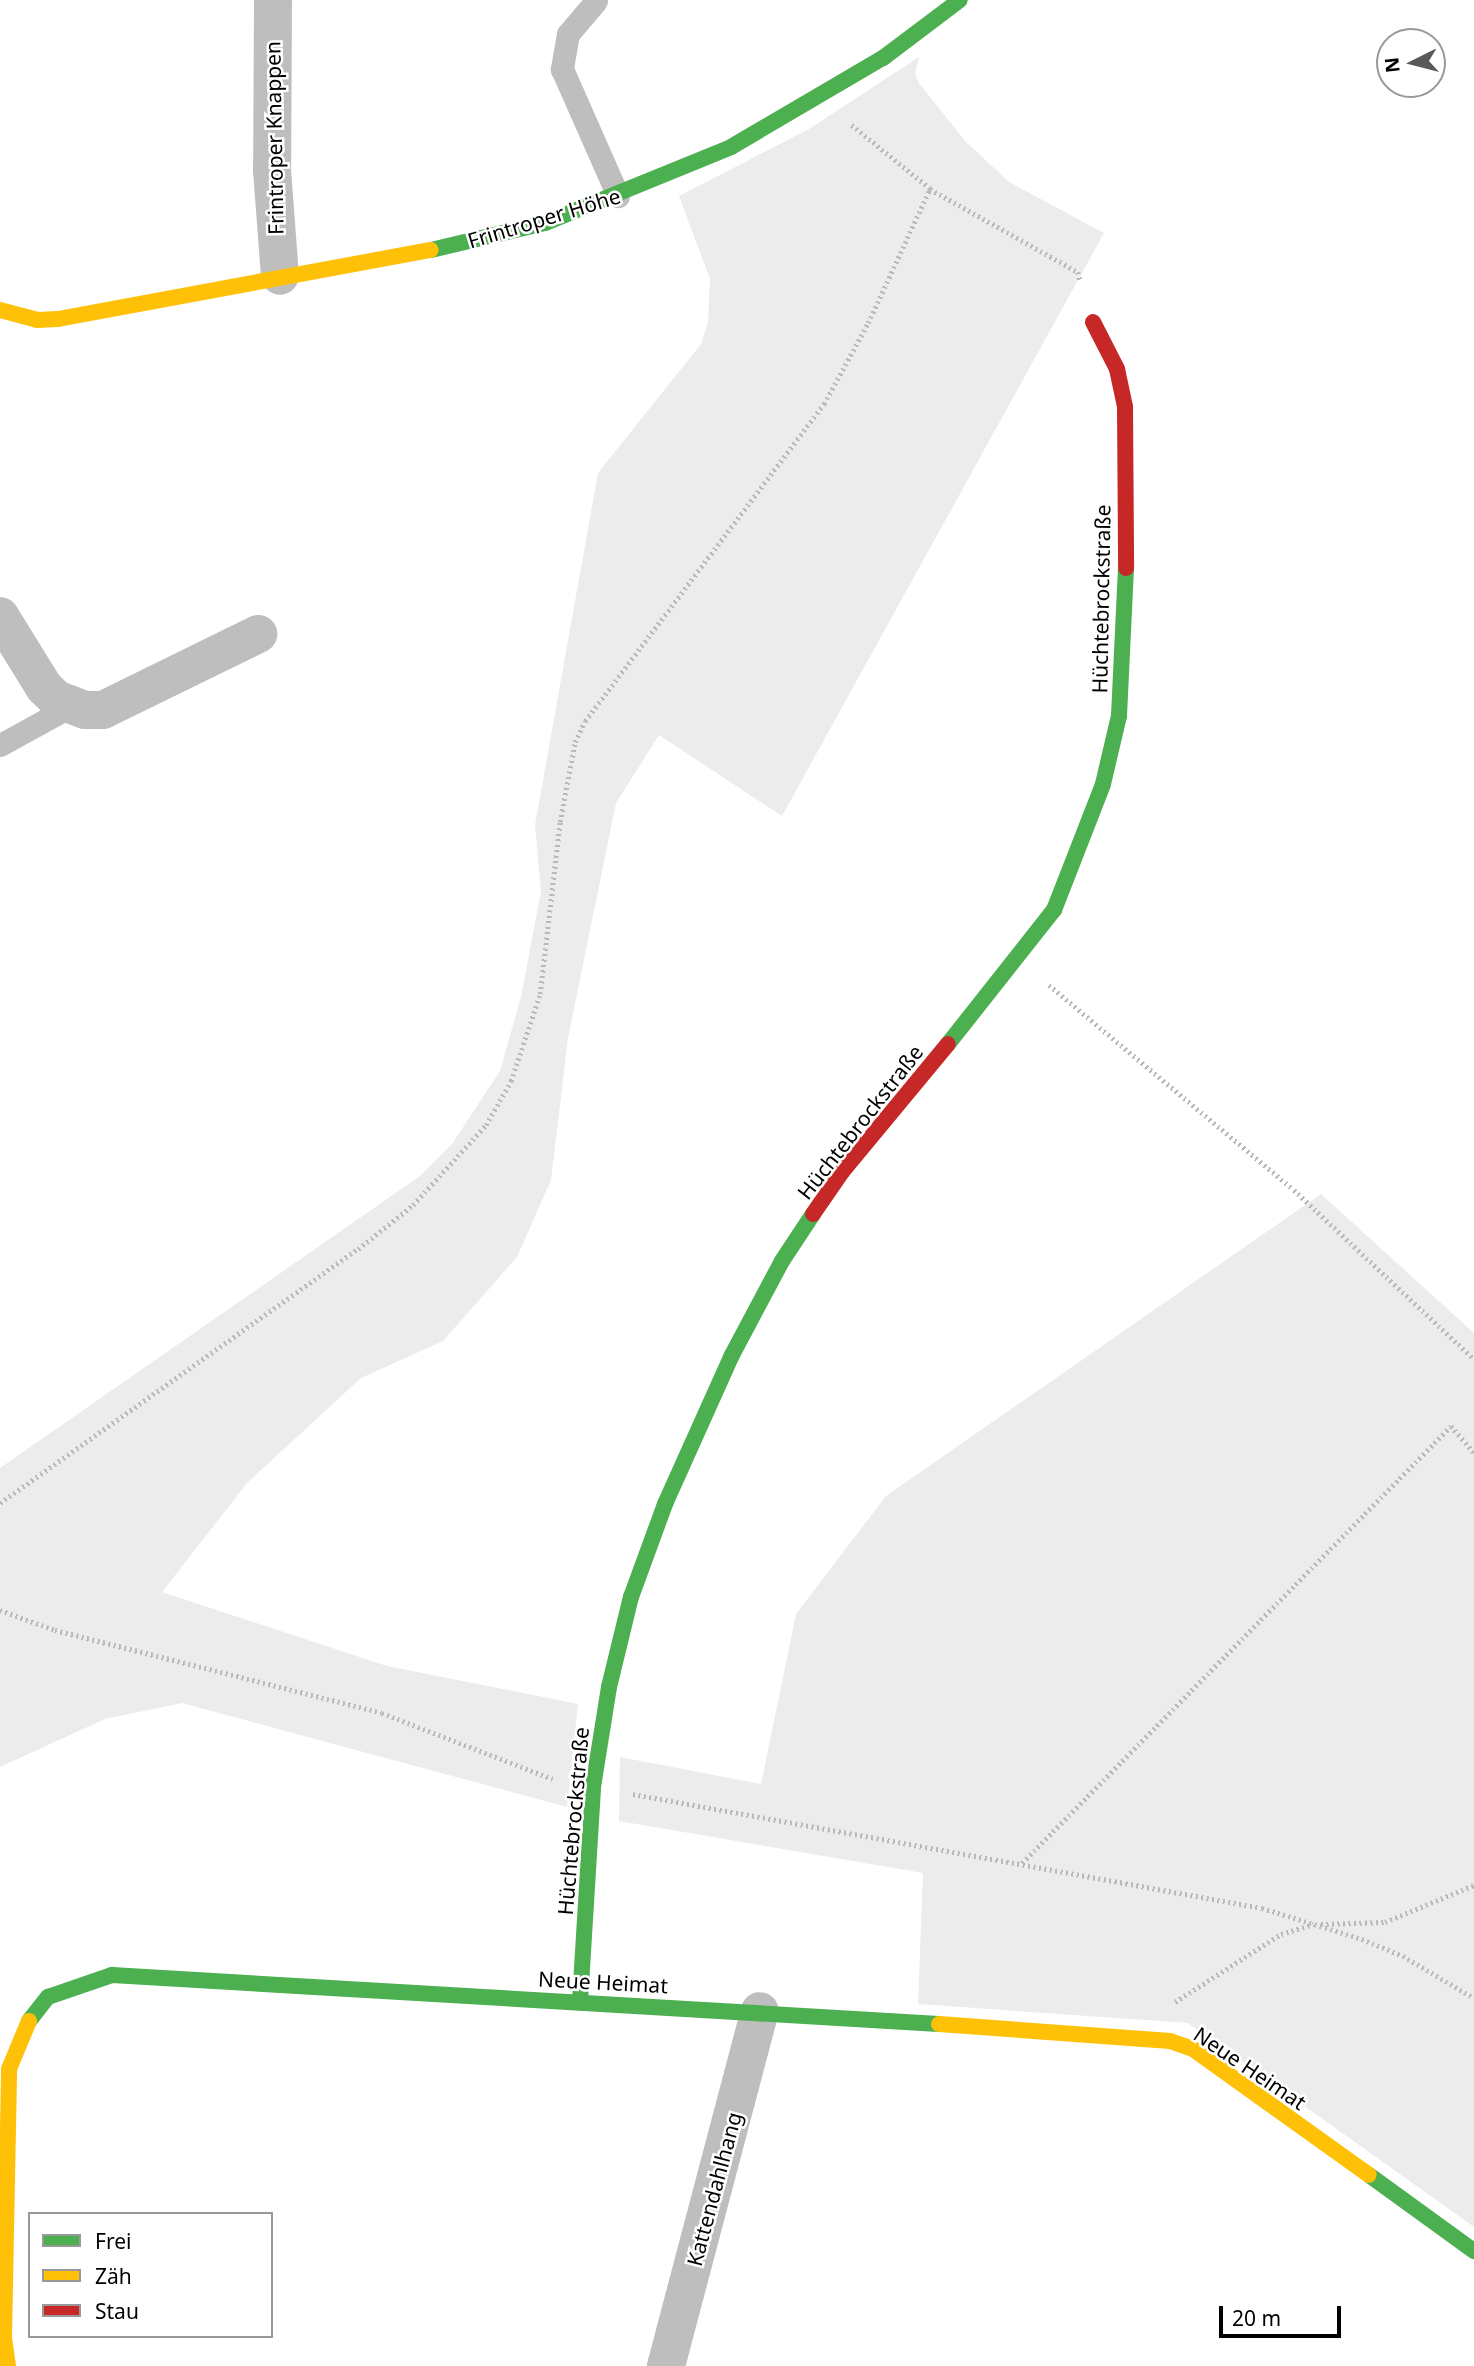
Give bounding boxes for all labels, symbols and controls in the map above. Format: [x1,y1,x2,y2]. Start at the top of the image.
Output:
north arrow [1376,28,1446,98]
street label: Frintroper Knappen [260,41,288,235]
text: N [1378,56,1406,74]
street label: Frintroper Höhe [465,183,623,253]
street label: Hüchtebrockstraße [1087,504,1115,694]
street label: Hüchtebrockstraße [792,1040,928,1204]
street label: Hüchtebrockstraße [552,1726,594,1916]
street label: Neue Heimat [537,1966,669,1998]
street label: Neue Heimat [1189,2021,1311,2115]
street label: Kattendahlhang [681,2109,747,2269]
legend [28,2212,273,2338]
text: Frei [95,2227,131,2255]
text: Zäh [95,2262,132,2290]
scale bar [1222,2292,1344,2336]
text: Stau [95,2297,139,2325]
text: 20 m [1232,2304,1281,2332]

